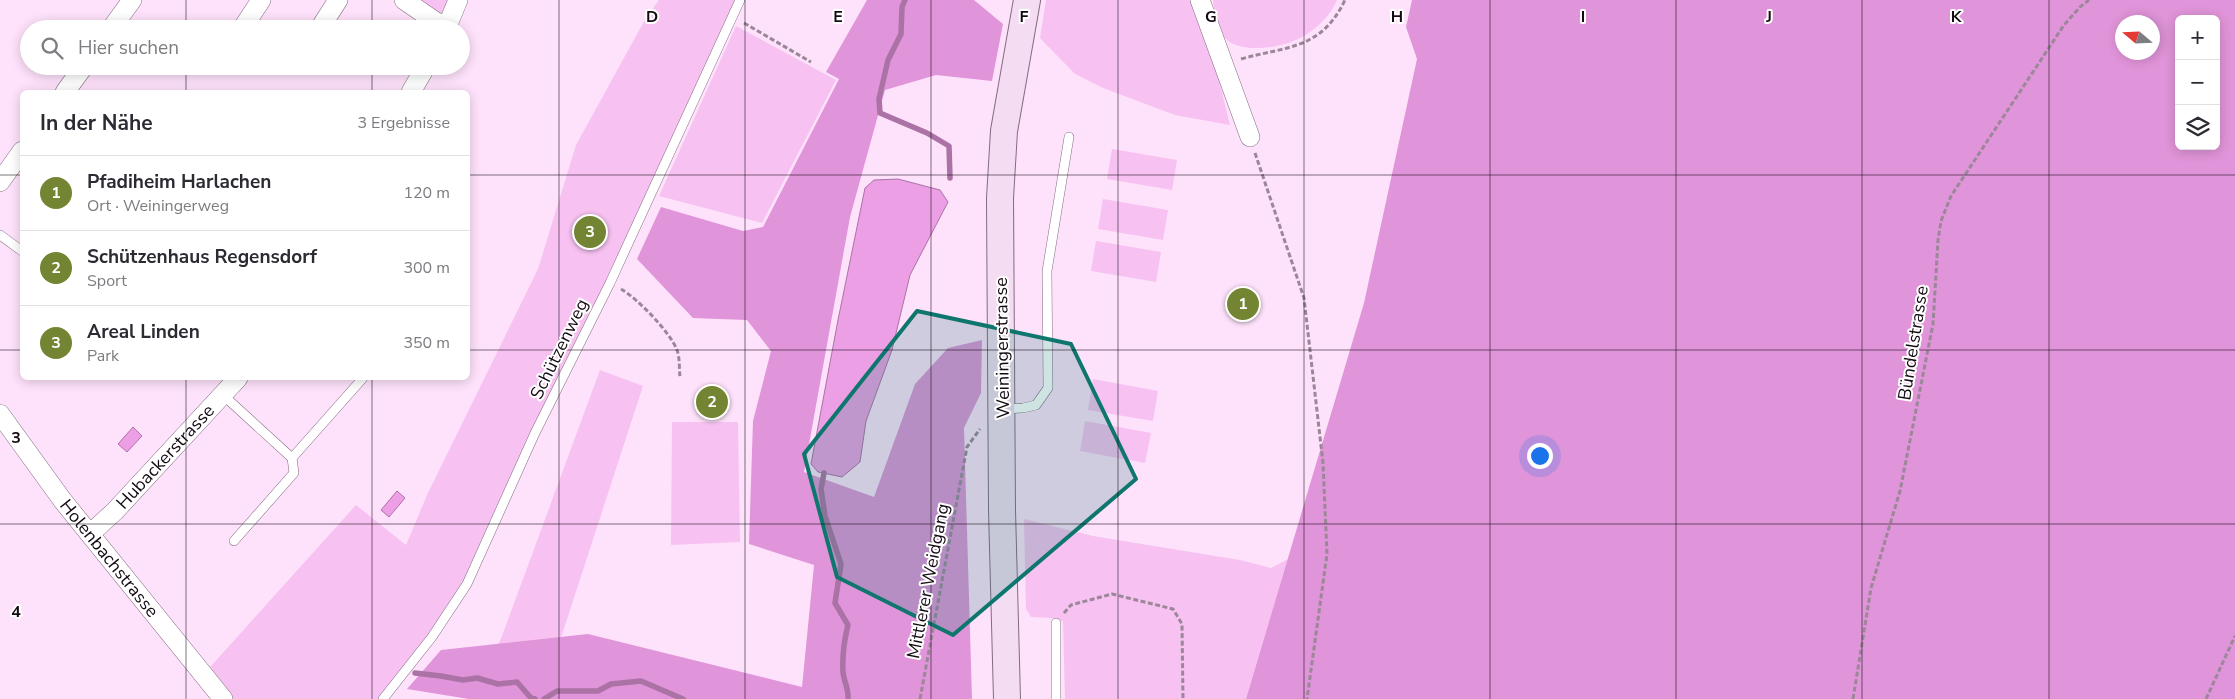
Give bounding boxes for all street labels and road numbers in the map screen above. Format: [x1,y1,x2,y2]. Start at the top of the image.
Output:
street label: Weiningerstrasse [989,277,1015,419]
street label: Bündelstrasse [1892,284,1934,402]
street label: Schützenweg [524,295,594,403]
street label: Hubackerstrasse [111,399,220,514]
street label: Holenbachstrasse [54,494,164,622]
street label: Mittlerer Weidgang [901,501,955,661]

